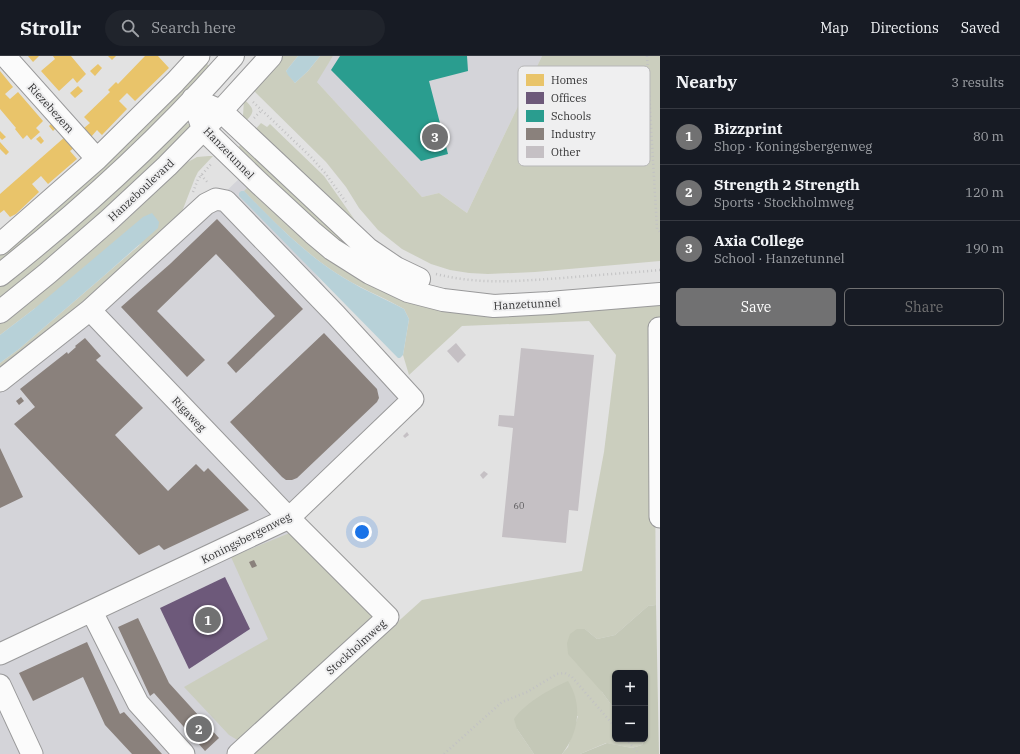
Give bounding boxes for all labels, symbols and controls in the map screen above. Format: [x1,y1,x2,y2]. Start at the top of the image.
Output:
search box [105,10,385,46]
text: Strollr [20,16,81,40]
icon: search [119,17,141,39]
text: Search here [151,18,236,37]
text: Map [820,19,849,37]
text: Directions [871,19,939,37]
text: Saved [961,19,1000,37]
legend [518,66,650,166]
text: Nearby [676,71,737,93]
text: Homes [551,73,588,87]
text: 3 results [951,74,1004,91]
street label: Riezebezem [25,80,77,136]
text: Offices [551,91,586,105]
text: Schools [551,109,591,123]
text: Bizzprint [714,119,782,138]
pin: 3 [422,122,448,152]
street label: Hanzetunnel [201,124,257,182]
text: Industry [551,127,596,141]
text: 1 [685,128,693,145]
text: 80 m [973,128,1004,145]
text: Shop · Koningsbergenweg [714,138,872,155]
text: Other [551,145,581,159]
street label: Hanzeboulevard [105,156,177,224]
text: Strength 2 Strength [714,175,860,194]
text: 2 [685,184,693,201]
text: 120 m [965,184,1004,201]
text: Sports · Stockholmweg [714,194,854,211]
text: Axia College [714,231,804,250]
text: 3 [685,240,693,257]
text: 190 m [965,240,1004,257]
text: School · Hanzetunnel [714,250,845,267]
button: Save [676,288,836,326]
button: Share [844,288,1004,326]
street label: Hanzetunnel [493,295,561,313]
street label: Rigaweg [169,394,209,434]
house number: 60 [514,500,524,511]
street label: Koningsbergenweg [199,509,293,567]
your location [352,522,372,542]
pin: 1 [195,605,221,635]
street label: Stockholmweg [323,616,389,678]
map controls [612,670,648,742]
button: + [612,670,648,706]
button: − [612,706,648,742]
pin: 2 [186,714,212,744]

